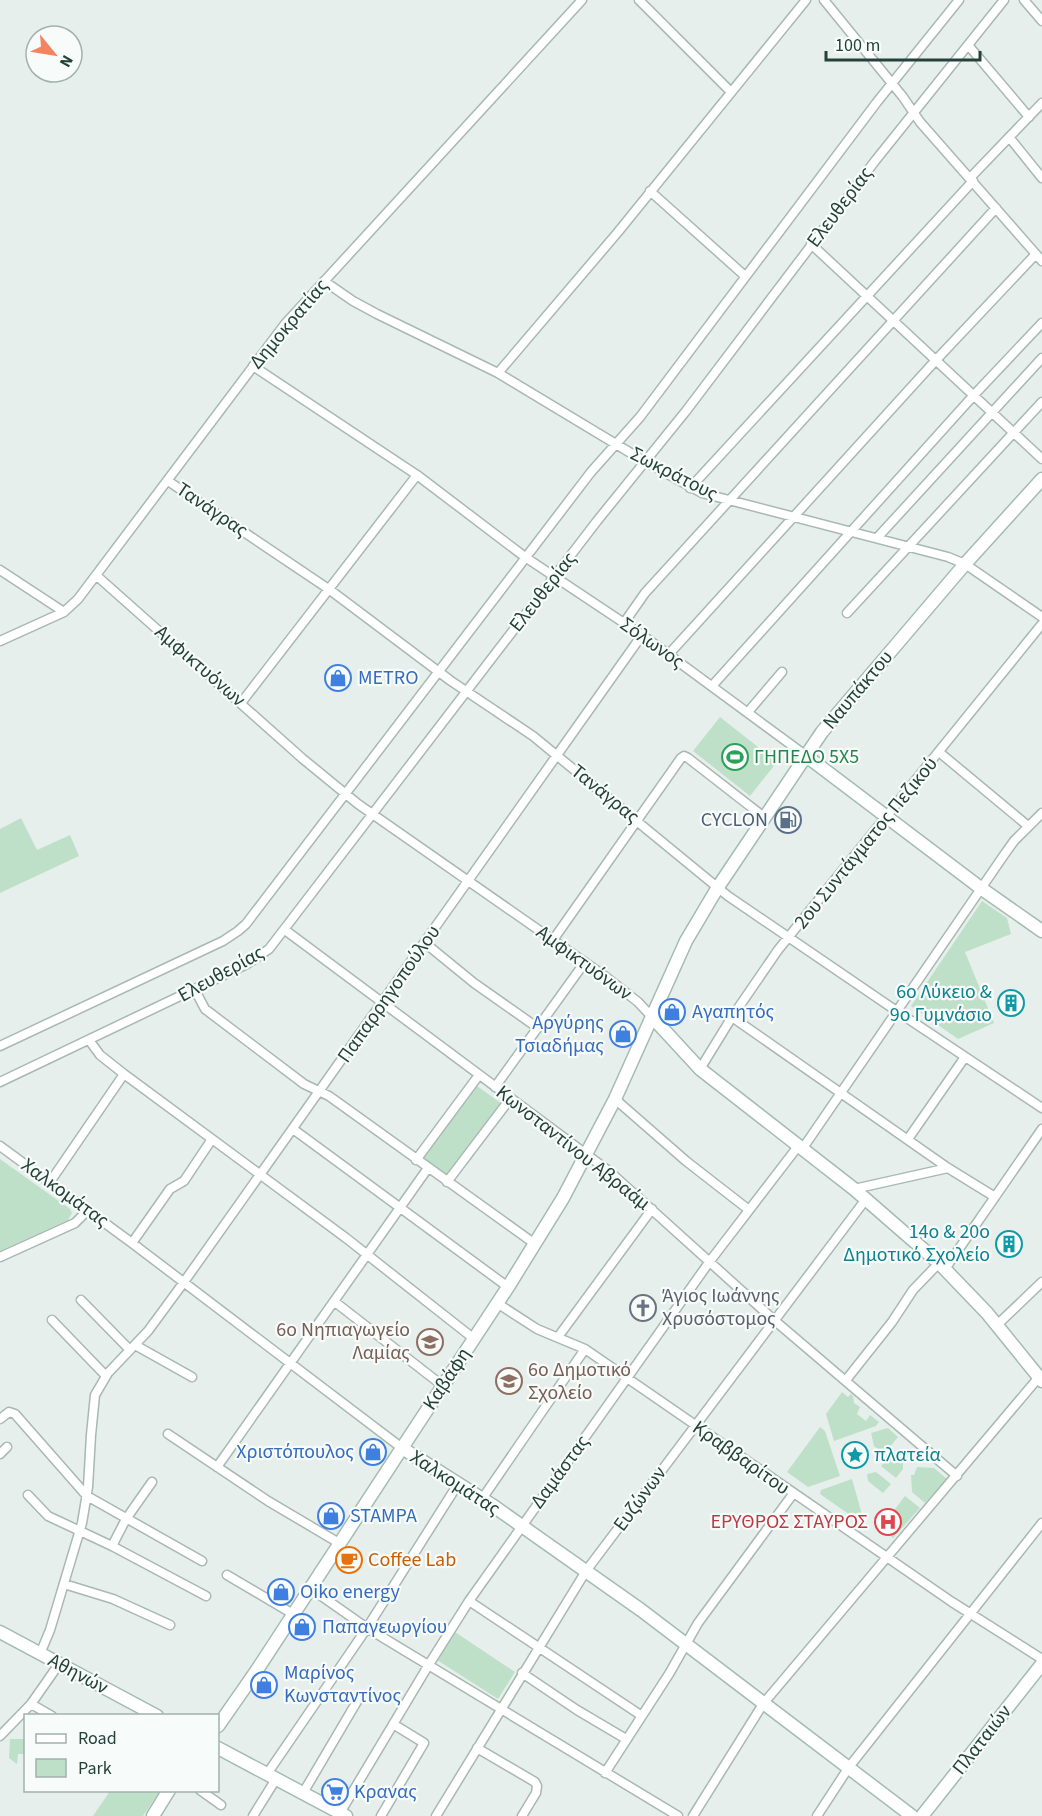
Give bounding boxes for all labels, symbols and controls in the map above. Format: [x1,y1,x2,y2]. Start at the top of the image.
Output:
north arrow [24,24,84,84]
scale bar [826,24,980,62]
text: 100 m [835,33,880,58]
text: N [54,51,78,71]
street label: Ελευθερίας [800,160,880,253]
street label: Δημοκρατίας [243,273,335,375]
street label: Σωκράτους [625,440,723,508]
street label: Τανάγρας [171,476,254,544]
street label: Ελευθερίας [503,546,583,638]
street label: Σόλωνος [614,611,690,676]
street label: Αμφικτυόνων [148,619,252,714]
street label: Ναυπάκτου [816,644,900,736]
shop icon: METRO [323,663,353,693]
place label: METRO [358,664,418,692]
sports icon: ΓΗΠΕΔΟ 5X5 [720,742,750,772]
place label: ΓΗΠΕΔΟ 5X5 [754,743,859,771]
street label: 2ου Συντάγματος Πεζικού [788,751,944,935]
street label: Τανάγρας [565,758,646,831]
fuel station icon: CYCLON [773,805,803,835]
place label: CYCLON [701,806,768,834]
street label: Παπαρρηγοπούλου [331,919,447,1069]
street label: Αμφικτυόνων [530,919,638,1008]
street label: Ελευθερίας [173,939,269,1009]
place label: 6ο Λύκειο & 9ο Γυμνάσιο [890,978,992,1029]
building icon: 6ο Λύκειο & 9ο Γυμνάσιο [996,988,1026,1018]
shop icon: Αγαπητός [657,997,687,1027]
place label: Αγαπητός [692,998,775,1026]
place label: Αργύρης Τσιαδήμας [515,1009,604,1060]
shop icon: Αργύρης Τσιαδήμας [608,1019,638,1049]
street label: Κωνσταντίνου Αβραάμ [490,1079,656,1217]
street label: Χαλκομάτας [15,1152,115,1235]
place label: 14ο & 20ο Δημοτικό Σχολείο [843,1218,990,1269]
building icon: 14ο & 20ο Δημοτικό Σχολείο [994,1229,1024,1259]
place label: Άγιος Ιωάννης Χρυσόστομος [662,1282,780,1333]
church icon: Άγιος Ιωάννης Χρυσόστομος [628,1293,658,1323]
place label: 6ο Νηπιαγωγείο Λαμίας [276,1316,410,1367]
school or university icon: 6ο Νηπιαγωγείο Λαμίας [415,1327,445,1357]
street label: Καβάφη [416,1342,478,1416]
place label: 6ο Δημοτικό Σχολείο [528,1356,631,1407]
school or university icon: 6ο Δημοτικό Σχολείο [494,1366,524,1396]
street label: Κραββαρίτου [687,1414,795,1502]
street label: Δαμάστας [524,1429,596,1515]
shop icon: Χριστόπουλος [358,1437,388,1467]
place label: Χριστόπουλος [236,1438,354,1466]
place icon: πλατεία [840,1440,870,1470]
place label: πλατεία [874,1441,941,1469]
street label: Χαλκομάτας [404,1443,506,1523]
street label: Ευζώνων [607,1460,673,1537]
shop icon: STAMPA [316,1501,346,1531]
place label: STAMPA [350,1502,417,1530]
hospital icon: ΕΡΥΘΡΟΣ ΣΤΑΥΡΟΣ [873,1507,903,1537]
place label: ΕΡΥΘΡΟΣ ΣΤΑΥΡΟΣ [710,1508,868,1536]
cafe icon: Coffee Lab [334,1545,364,1575]
place label: Coffee Lab [368,1546,456,1574]
shop icon: Oiko energy [266,1577,296,1607]
place label: Oiko energy [300,1578,400,1606]
shop icon: Παπαγεωργίου [287,1612,317,1642]
place label: Παπαγεωργίου [322,1613,447,1641]
street label: Αθηνών [43,1646,114,1702]
place label: Μαρίνος Κωνσταντίνος [284,1659,401,1710]
shop icon: Μαρίνος Κωνσταντίνος [249,1670,279,1700]
street label: Πλαταιών [946,1699,1019,1781]
legend [24,1714,219,1792]
text: Road [78,1726,117,1751]
text: Park [78,1756,112,1781]
supermarket icon: Κρανας [320,1777,350,1807]
place label: Κρανας [354,1778,417,1806]

